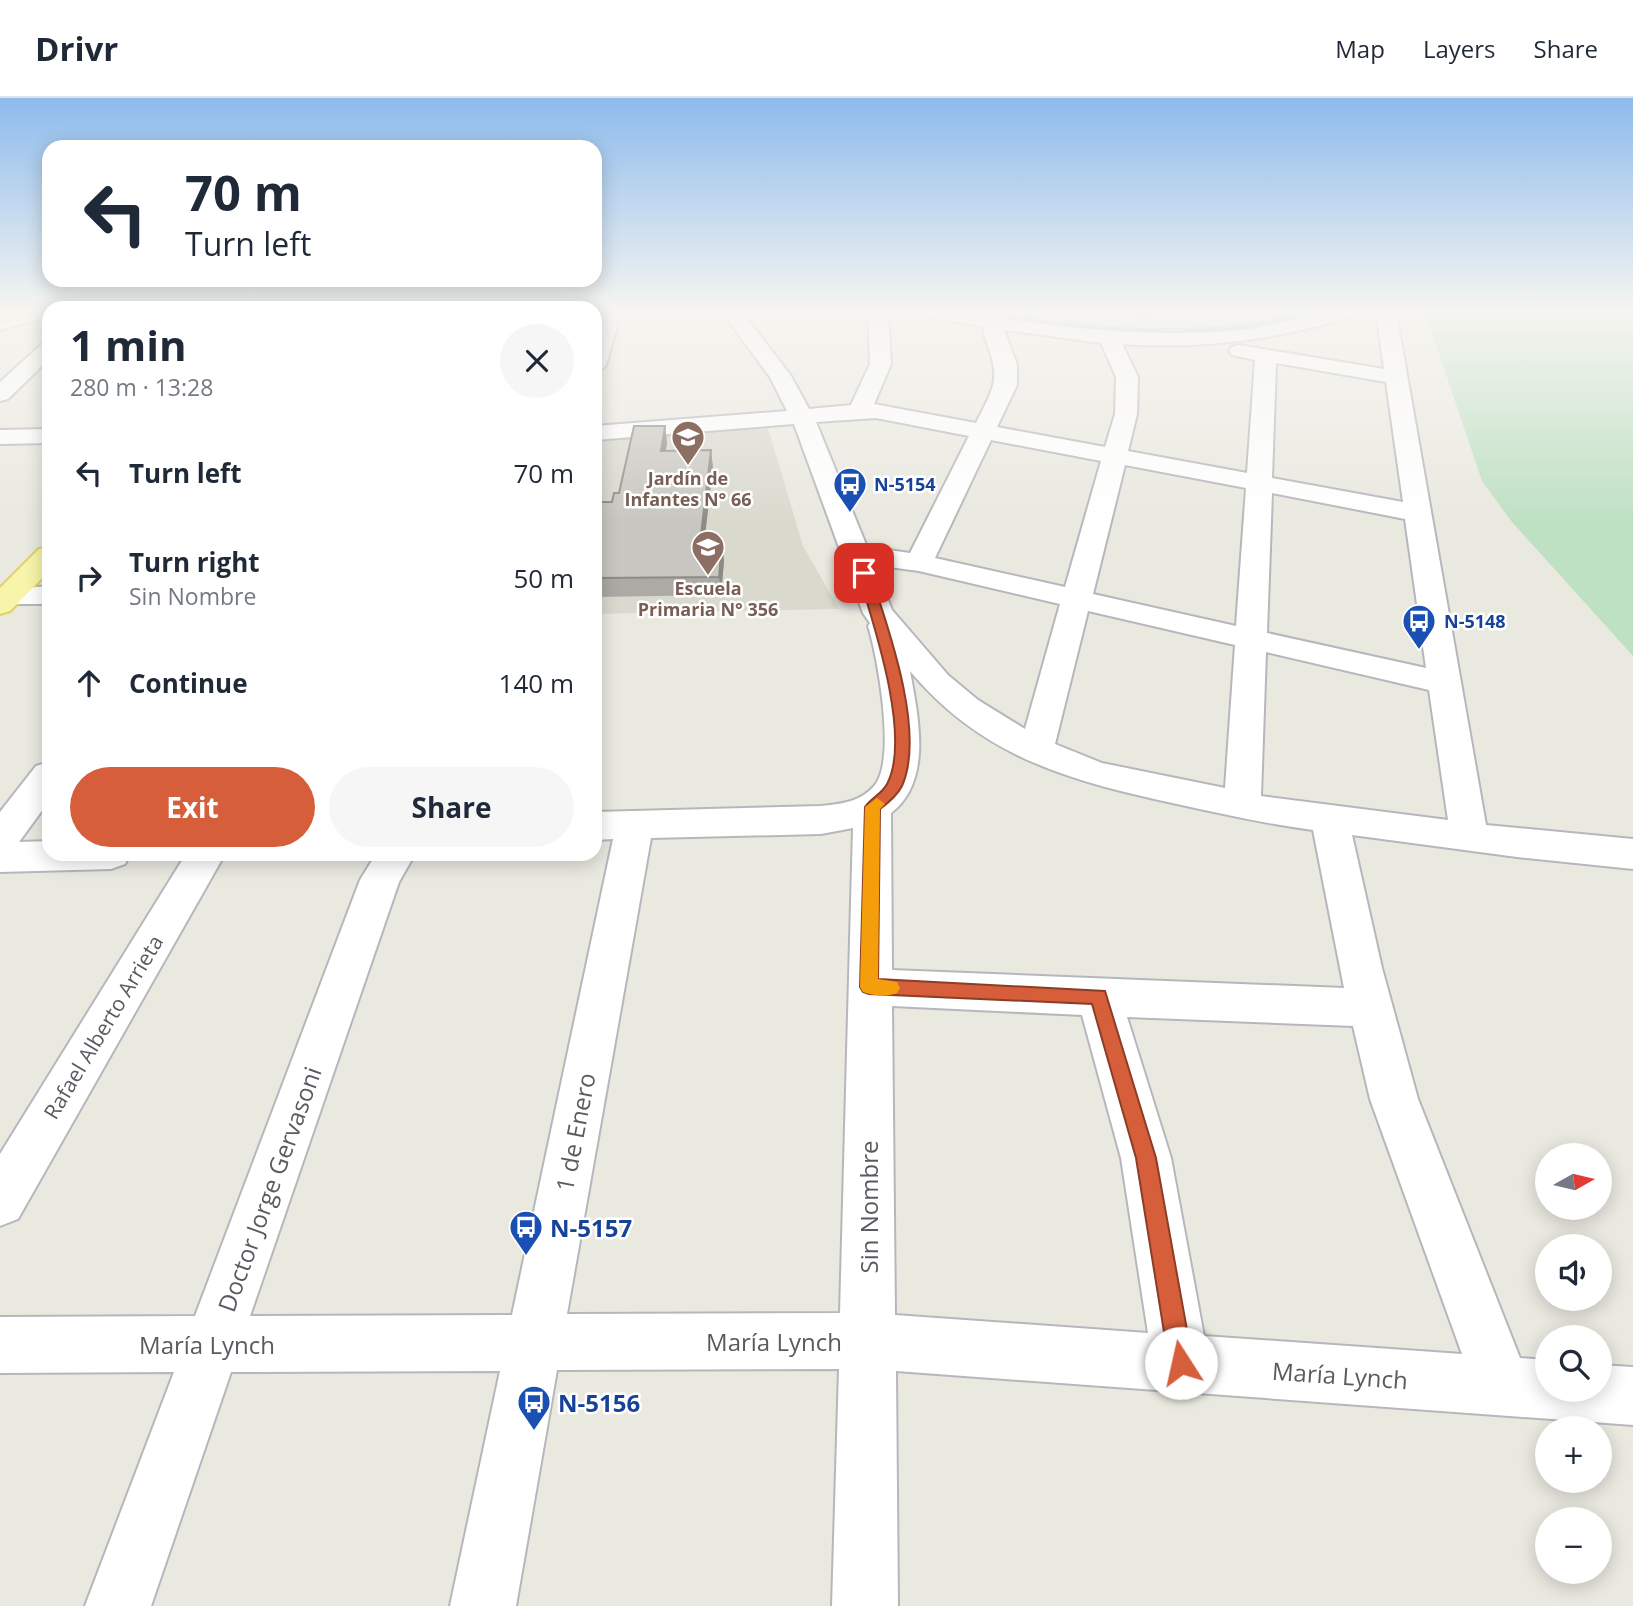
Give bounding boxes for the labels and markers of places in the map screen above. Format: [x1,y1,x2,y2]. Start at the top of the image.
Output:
school or university icon: Jardín de Infantes N° 66 [669,418,707,467]
bus stop icon: N-5154 [831,465,869,514]
place label: Jardín de Infantes N° 66 [624,466,752,511]
place label: N-5154 [874,472,936,496]
school or university icon: Escuela Primaria N° 356 [689,528,727,577]
pin [834,543,894,603]
place label: Escuela Primaria N° 356 [638,576,778,621]
bus stop icon: N-5148 [1400,602,1438,651]
place label: N-5148 [1444,609,1506,633]
bus stop icon: N-5157 [507,1208,545,1257]
place label: N-5157 [550,1211,632,1244]
bus stop icon: N-5156 [515,1383,553,1432]
place label: N-5156 [558,1386,640,1419]

